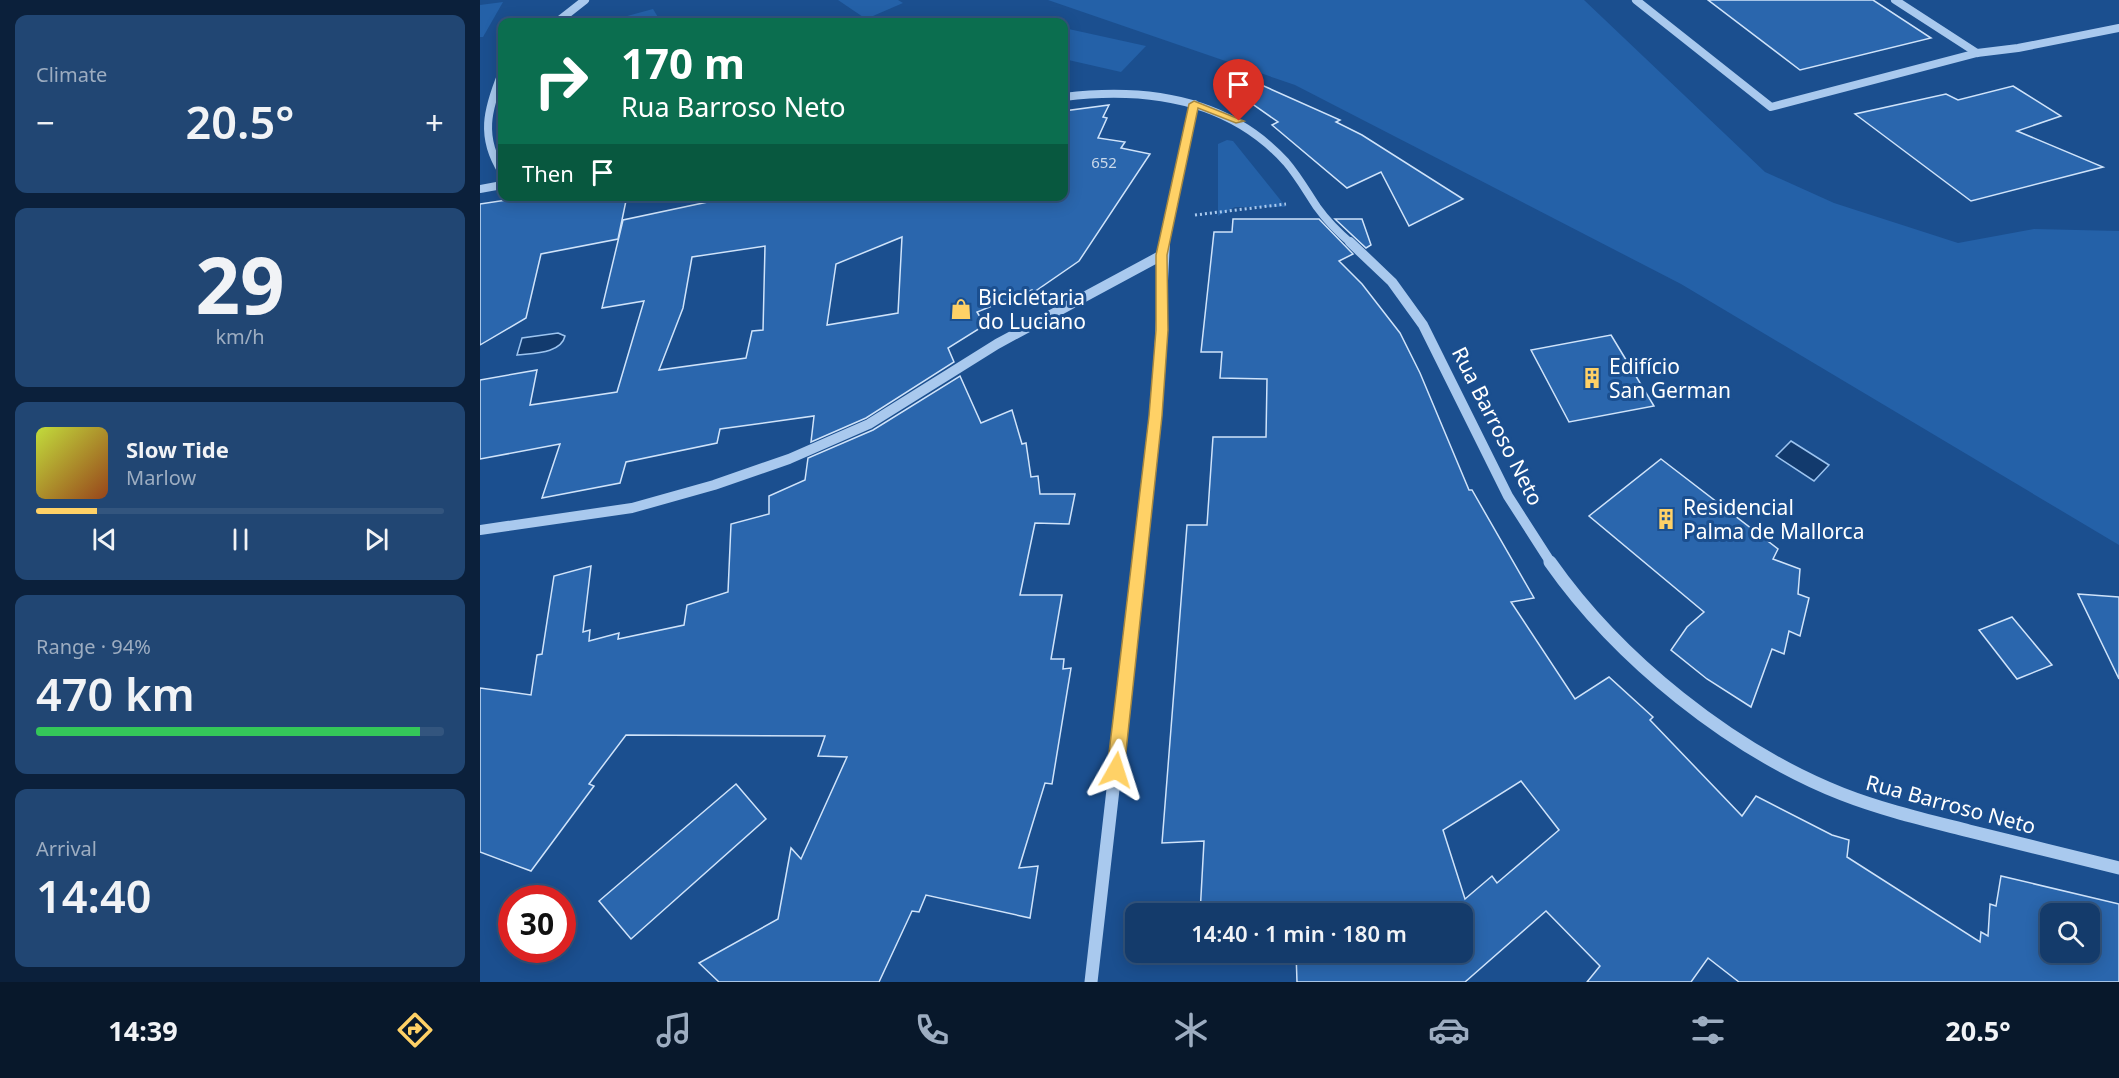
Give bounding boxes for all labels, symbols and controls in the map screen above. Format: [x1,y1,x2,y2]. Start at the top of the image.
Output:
text: 170 m [621,34,745,91]
icon: right [522,42,600,120]
pin [1213,59,1264,121]
text: Climate [36,61,107,88]
icon: arrive [1222,68,1255,101]
text: Rua Barroso Neto [621,88,846,125]
text: 20.5° [186,91,294,152]
text: − [36,100,55,145]
text: + [425,100,444,145]
house number: 652 [1091,152,1117,172]
icon: arrive [586,156,619,189]
text: Then [522,158,574,188]
text: 29 [195,231,285,337]
place label: Bicicletaria do Luciano [978,283,1086,335]
shop icon: Bicicletaria do Luciano [949,297,973,321]
text: km/h [215,323,265,350]
street label: Rua Barroso Neto [1446,342,1550,510]
place label: Edifício San German [1609,352,1731,404]
building icon: Edifício San German [1580,366,1604,390]
text: Slow Tide [126,434,229,464]
text: Marlow [126,464,196,491]
place label: Residencial Palma de Mallorca [1683,493,1864,545]
building icon: Residencial Palma de Mallorca [1654,507,1678,531]
icon: previous [88,523,121,556]
icon: pause [224,523,257,556]
icon: next [360,523,393,556]
text: Range · 94% [36,633,151,660]
text: 470 km [36,663,195,724]
position arrow [1084,738,1148,802]
street label: Rua Barroso Neto [1863,768,2039,840]
text: Arrival [36,835,97,862]
text: 14:40 [36,865,151,926]
speed limit sign: 30 [498,885,576,963]
map controls [2040,903,2100,963]
button: search [2040,903,2100,963]
text: 14:40 · 1 min · 180 m [1191,918,1407,948]
icon: directions [394,1009,436,1051]
icon: music [653,1009,695,1051]
icon: phone [911,1009,953,1051]
icon: climate [1170,1009,1212,1051]
icon: car [1428,1009,1470,1051]
icon: filters [1687,1009,1729,1051]
text: 14:39 [108,1012,178,1049]
text: 20.5° [1945,1012,2011,1049]

